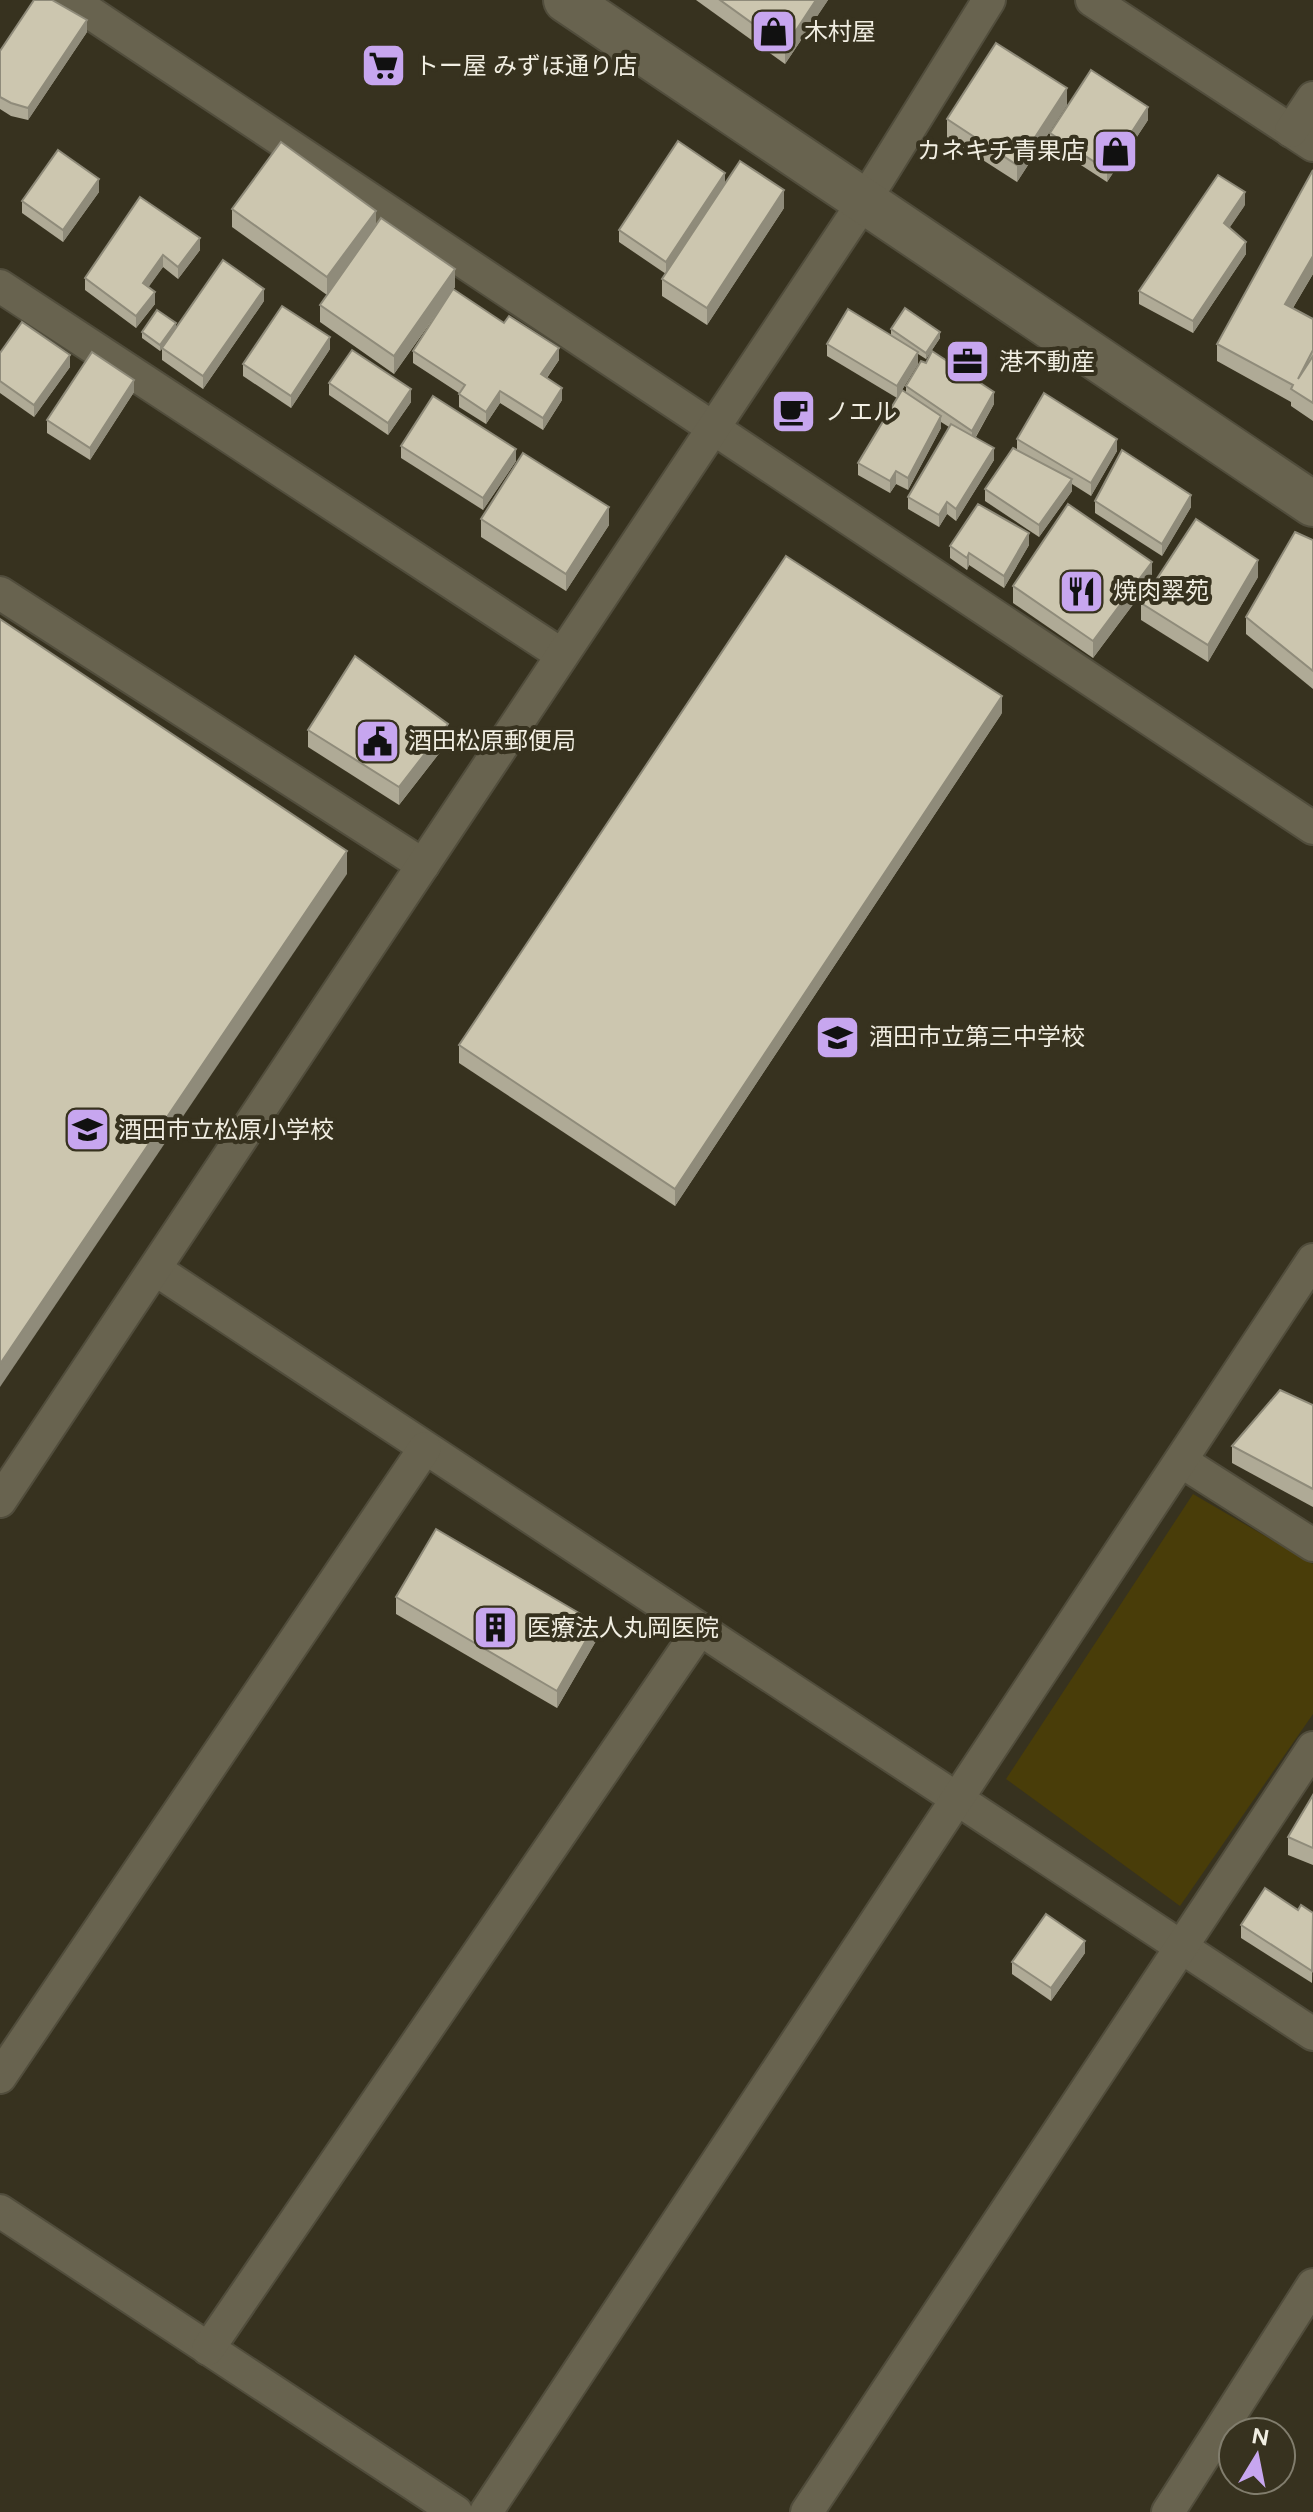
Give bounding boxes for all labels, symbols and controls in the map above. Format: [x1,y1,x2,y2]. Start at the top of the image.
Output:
shop icon: 木村屋 [749,8,797,56]
place label: 木村屋 [804,17,876,46]
supermarket icon: トー屋 みずほ通り店 [360,42,408,90]
place label: トー屋 みずほ通り店 [415,51,637,80]
shop icon: カネキチ青果店 [1092,127,1140,175]
place label: カネキチ青果店 [917,136,1085,165]
office icon: 港不動産 [944,338,992,386]
place label: 港不動産 [999,347,1095,376]
cafe icon: ノエル [770,388,818,436]
place label: ノエル [825,397,897,426]
restaurant icon: 焼肉翠苑 [1058,567,1106,615]
place label: 焼肉翠苑 [1113,576,1209,605]
public building icon: 酒田松原郵便局 [353,717,401,765]
place label: 酒田松原郵便局 [408,726,576,755]
school or university icon: 酒田市立第三中学校 [814,1013,862,1061]
place label: 酒田市立第三中学校 [869,1022,1085,1051]
school or university icon: 酒田市立松原小学校 [63,1106,111,1154]
place label: 酒田市立松原小学校 [118,1115,334,1144]
building icon: 医療法人丸岡医院 [472,1604,520,1652]
place label: 医療法人丸岡医院 [527,1613,719,1642]
north arrow [1217,2416,1297,2496]
text: N [1250,2422,1271,2452]

